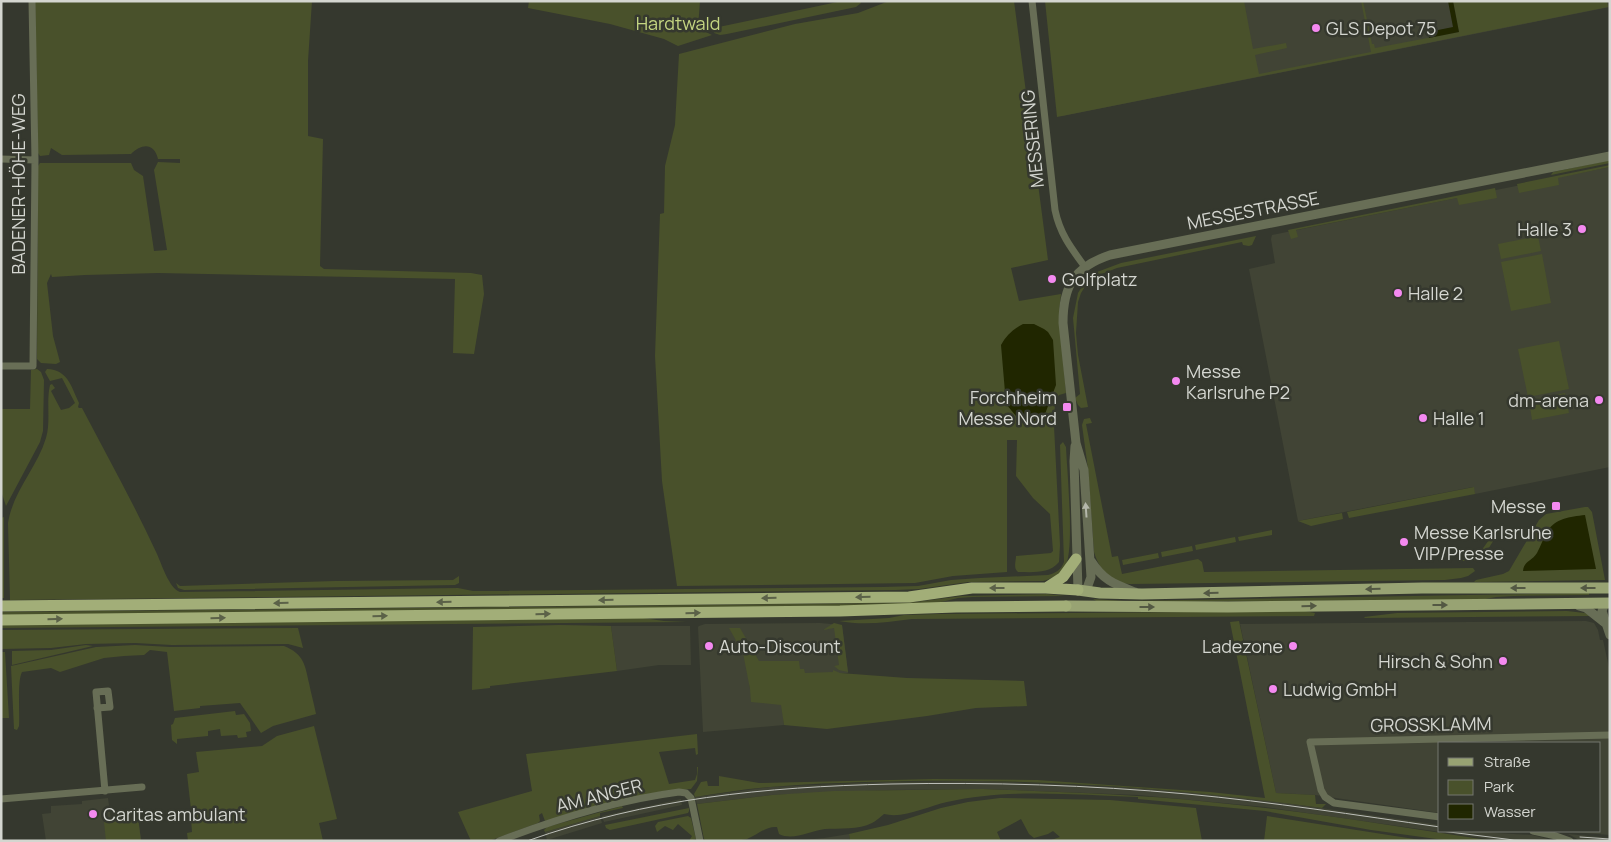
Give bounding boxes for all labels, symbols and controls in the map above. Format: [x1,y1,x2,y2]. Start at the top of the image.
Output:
park label: Hardtwald [636,11,720,35]
place label: GLS Depot 75 [1326,16,1436,40]
marker: GLS Depot 75 [1310,22,1322,34]
street label: MESSERING [1015,89,1049,189]
street label: BADENER-HÖHE-WEG [6,93,30,275]
street label: MESSESTRASSE [1185,185,1321,235]
place label: Halle 3 [1517,217,1572,241]
marker: Halle 3 [1576,223,1588,235]
place label: Golfplatz [1062,267,1138,291]
marker: Golfplatz [1046,273,1058,285]
place label: Halle 2 [1408,281,1463,305]
marker: Halle 2 [1392,287,1404,299]
place label: Messe Karlsruhe P2 [1186,359,1290,404]
marker: Messe Karlsruhe P2 [1170,375,1182,387]
place label: Forchheim Messe Nord [958,385,1057,430]
place label: dm-arena [1508,388,1589,412]
marker: dm-arena [1593,394,1605,406]
marker: Forchheim Messe Nord [1061,401,1073,413]
place label: Halle 1 [1433,406,1485,430]
marker: Halle 1 [1417,412,1429,424]
place label: Messe [1491,494,1546,518]
marker: Messe [1550,500,1562,512]
one-way arrow [1082,502,1090,518]
place label: Messe Karlsruhe VIP/Presse [1414,520,1552,565]
marker: Messe Karlsruhe VIP/Presse [1398,536,1410,548]
one-way arrow [989,584,1005,592]
one-way arrow [1510,584,1526,592]
one-way arrow [1580,584,1596,592]
one-way arrow [1365,586,1381,594]
one-way arrow [1202,590,1218,598]
one-way arrow [855,593,871,601]
one-way arrow [761,594,777,602]
one-way arrow [598,596,614,604]
one-way arrow [436,598,452,606]
one-way arrow [273,599,289,607]
one-way arrow [1432,601,1448,609]
one-way arrow [1301,602,1317,610]
one-way arrow [1139,603,1155,611]
one-way arrow [685,608,701,616]
one-way arrow [535,610,551,618]
one-way arrow [373,612,389,620]
one-way arrow [210,614,226,622]
one-way arrow [48,615,64,623]
place label: Auto-Discount [719,634,841,658]
place label: Ladezone [1202,634,1283,658]
marker: Auto-Discount [703,640,715,652]
marker: Ladezone [1287,640,1299,652]
place label: Hirsch & Sohn [1378,649,1493,673]
marker: Hirsch & Sohn [1497,655,1509,667]
place label: Ludwig GmbH [1283,677,1397,701]
marker: Ludwig GmbH [1267,683,1279,695]
street label: GROSSKLAMM [1370,711,1492,737]
legend [1438,742,1601,832]
text: Straße [1484,751,1531,772]
street label: AM ANGER [553,773,645,817]
text: Park [1484,776,1514,797]
text: Wasser [1484,801,1536,822]
place label: Caritas ambulant [103,802,246,826]
marker: Caritas ambulant [87,808,99,820]

